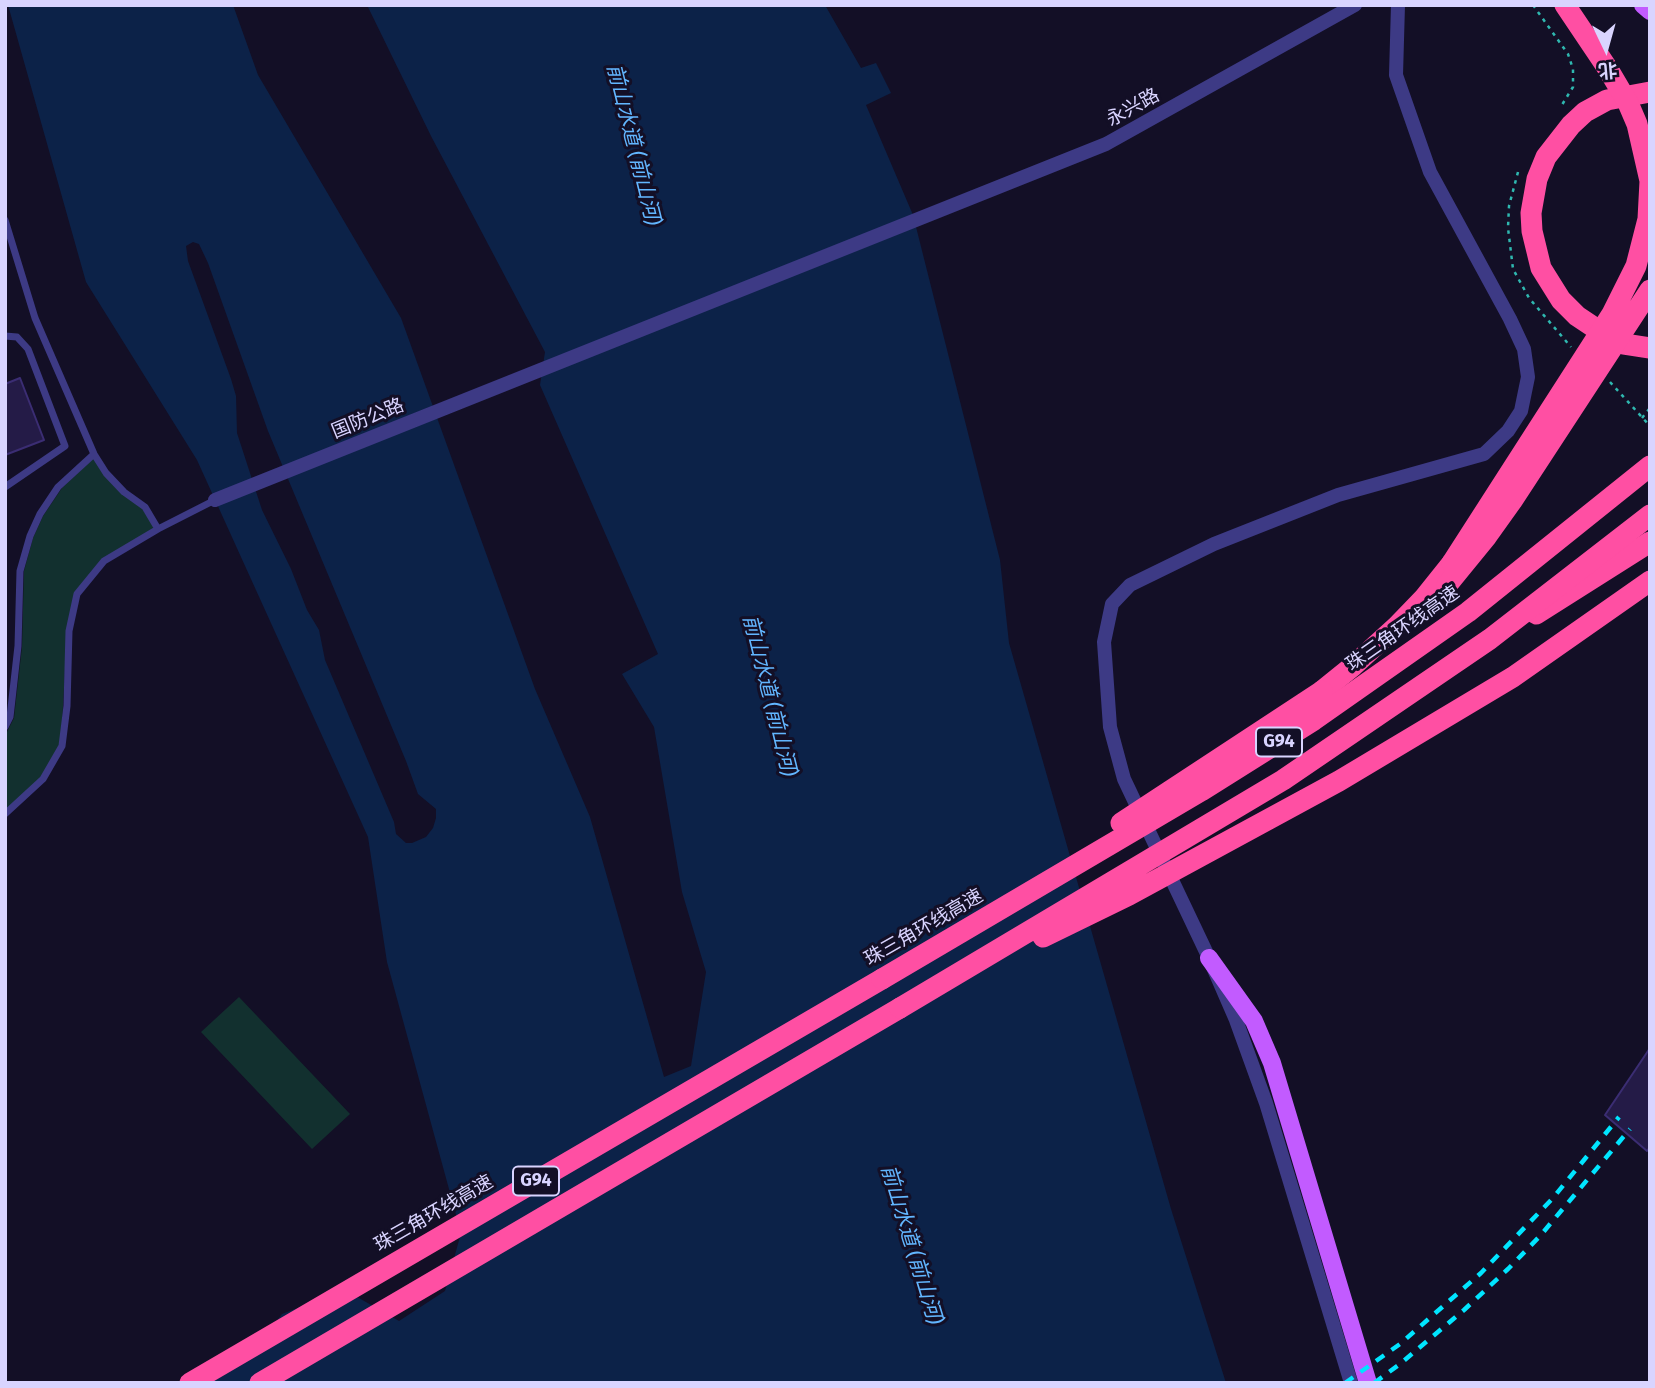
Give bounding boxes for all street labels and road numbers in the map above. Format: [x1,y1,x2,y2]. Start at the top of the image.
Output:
street label: 永兴路 [1103,84,1163,132]
street label: 国防公路 [328,394,408,444]
street label: 珠三角环线高速 [1342,582,1464,676]
road number: G94 [1256,728,1302,756]
street label: 珠三角环线高速 [861,885,987,971]
road number: G94 [513,1166,559,1196]
street label: 珠三角环线高速 [371,1171,497,1257]

